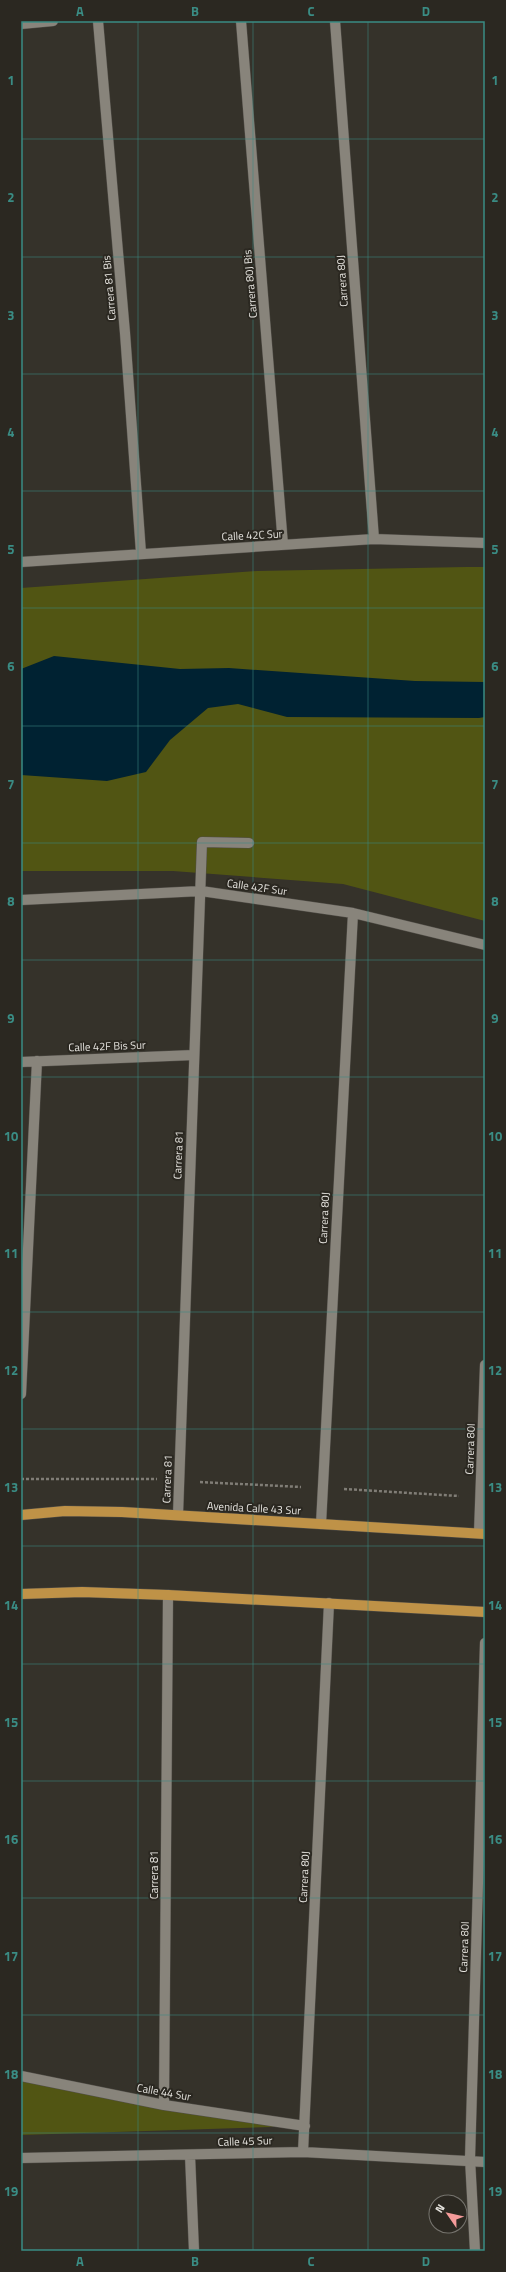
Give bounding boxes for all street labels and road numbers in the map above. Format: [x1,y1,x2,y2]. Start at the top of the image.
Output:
street label: Carrera 80J Bis [239,249,261,319]
street label: Carrera 81 Bis [98,255,120,321]
street label: Carrera 80J [332,255,352,307]
street label: Calle 42C Sur [221,525,283,545]
street label: Calle 42F Sur [226,875,288,899]
street label: Calle 42F Bis Sur [68,1037,146,1055]
street label: Carrera 81 [169,1130,187,1180]
street label: Carrera 80J [315,1192,333,1244]
street label: Carrera 80I [461,1423,479,1475]
street label: Carrera 81 [158,1454,176,1504]
street label: Avenida Calle 43 Sur [207,1498,302,1518]
street label: Carrera 81 [146,1851,162,1899]
street label: Carrera 80J [295,1851,313,1903]
street label: Carrera 80I [455,1921,473,1973]
street label: Calle 44 Sur [136,2079,193,2105]
street label: Calle 45 Sur [217,2132,273,2150]

